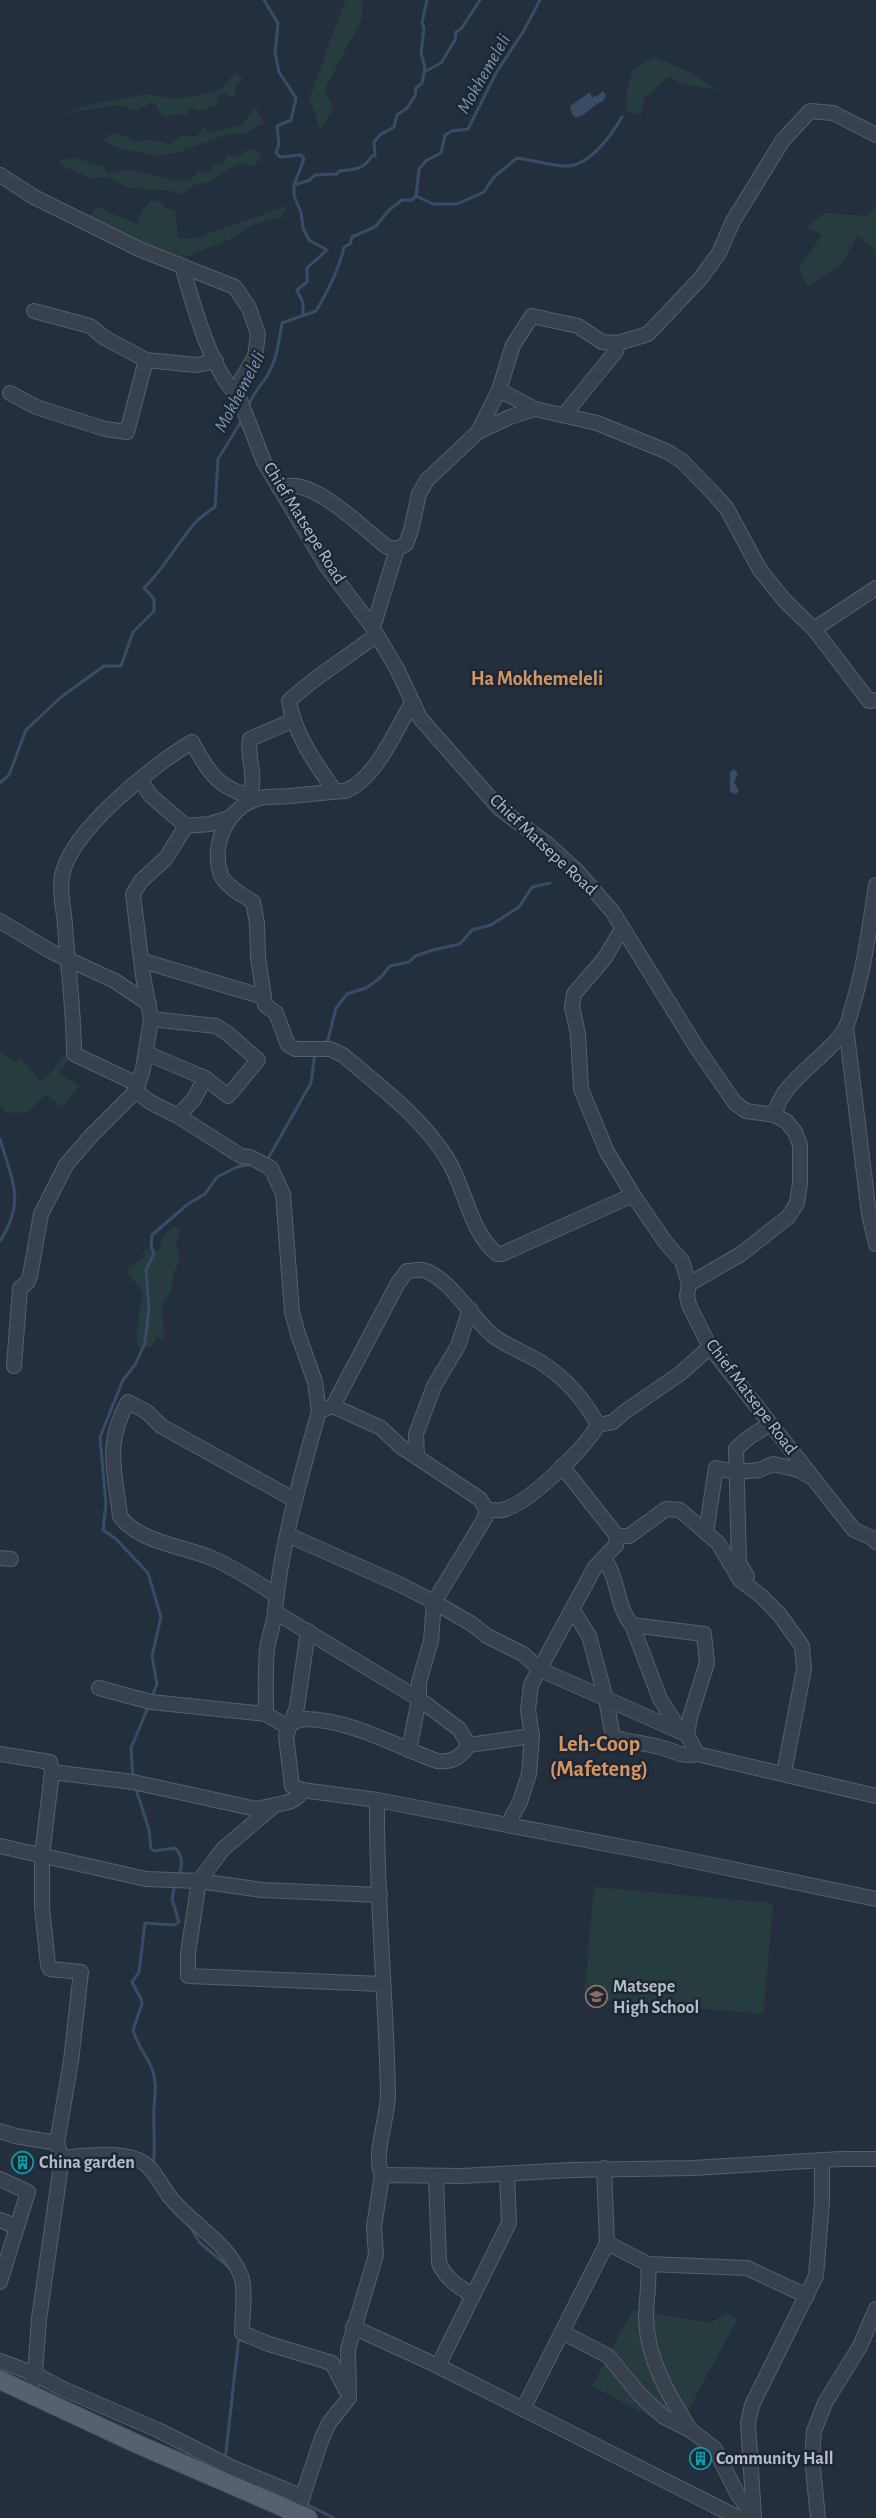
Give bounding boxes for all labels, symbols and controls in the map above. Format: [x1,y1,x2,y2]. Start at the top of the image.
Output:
water label: Mokhemeleli [454,31,514,117]
water label: Mokhemeleli [211,349,269,435]
street label: Chief Matsepe Road [260,459,348,587]
district label: Ha Mokhemeleli [471,669,603,689]
street label: Chief Matsepe Road [486,791,600,899]
street label: Chief Matsepe Road [702,1336,800,1458]
district label: Leh-Coop (Mafeteng) [550,1733,648,1780]
place label: Matsepe High School [613,1978,699,2017]
school or university icon: Matsepe High School [585,1985,609,2009]
building icon: China garden [11,2151,35,2175]
place label: China garden [39,2154,135,2172]
building icon: Community Hall [688,2447,712,2471]
place label: Community Hall [716,2450,833,2468]

